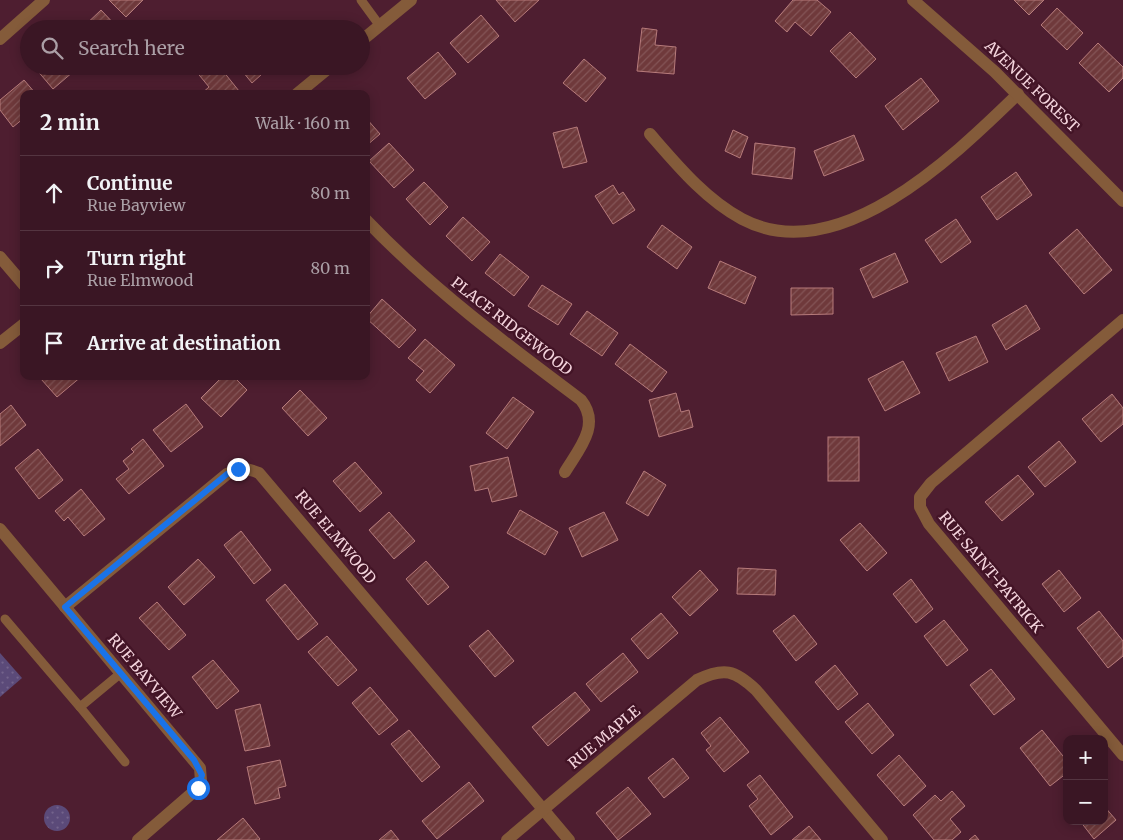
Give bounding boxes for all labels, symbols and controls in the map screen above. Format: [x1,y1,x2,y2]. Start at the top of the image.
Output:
search box [20,20,370,75]
icon: search [38,34,66,62]
street label: AVENUE FOREST [980,35,1084,136]
text: Search here [78,36,185,60]
text: 2 min [40,109,100,136]
text: Walk · 160 m [255,113,350,133]
text: Continue [87,171,173,195]
icon: ahead [40,179,68,207]
text: 80 m [311,183,350,203]
text: Rue Bayview [87,195,186,215]
text: Turn right [87,246,186,270]
icon: right [40,254,68,282]
text: 80 m [311,258,350,278]
text: Rue Elmwood [87,270,194,290]
street label: PLACE RIDGEWOOD [448,273,576,379]
icon: arrive [40,329,68,357]
text: Arrive at destination [87,331,281,355]
route end [227,458,250,481]
street label: RUE ELMWOOD [291,486,381,588]
street label: RUE SAINT-PATRICK [935,508,1047,637]
street label: RUE BAYVIEW [104,630,187,723]
street label: RUE MAPLE [564,701,644,773]
map controls [1063,735,1108,825]
button: + [1063,735,1108,780]
route start [187,777,210,800]
button: − [1063,780,1108,825]

